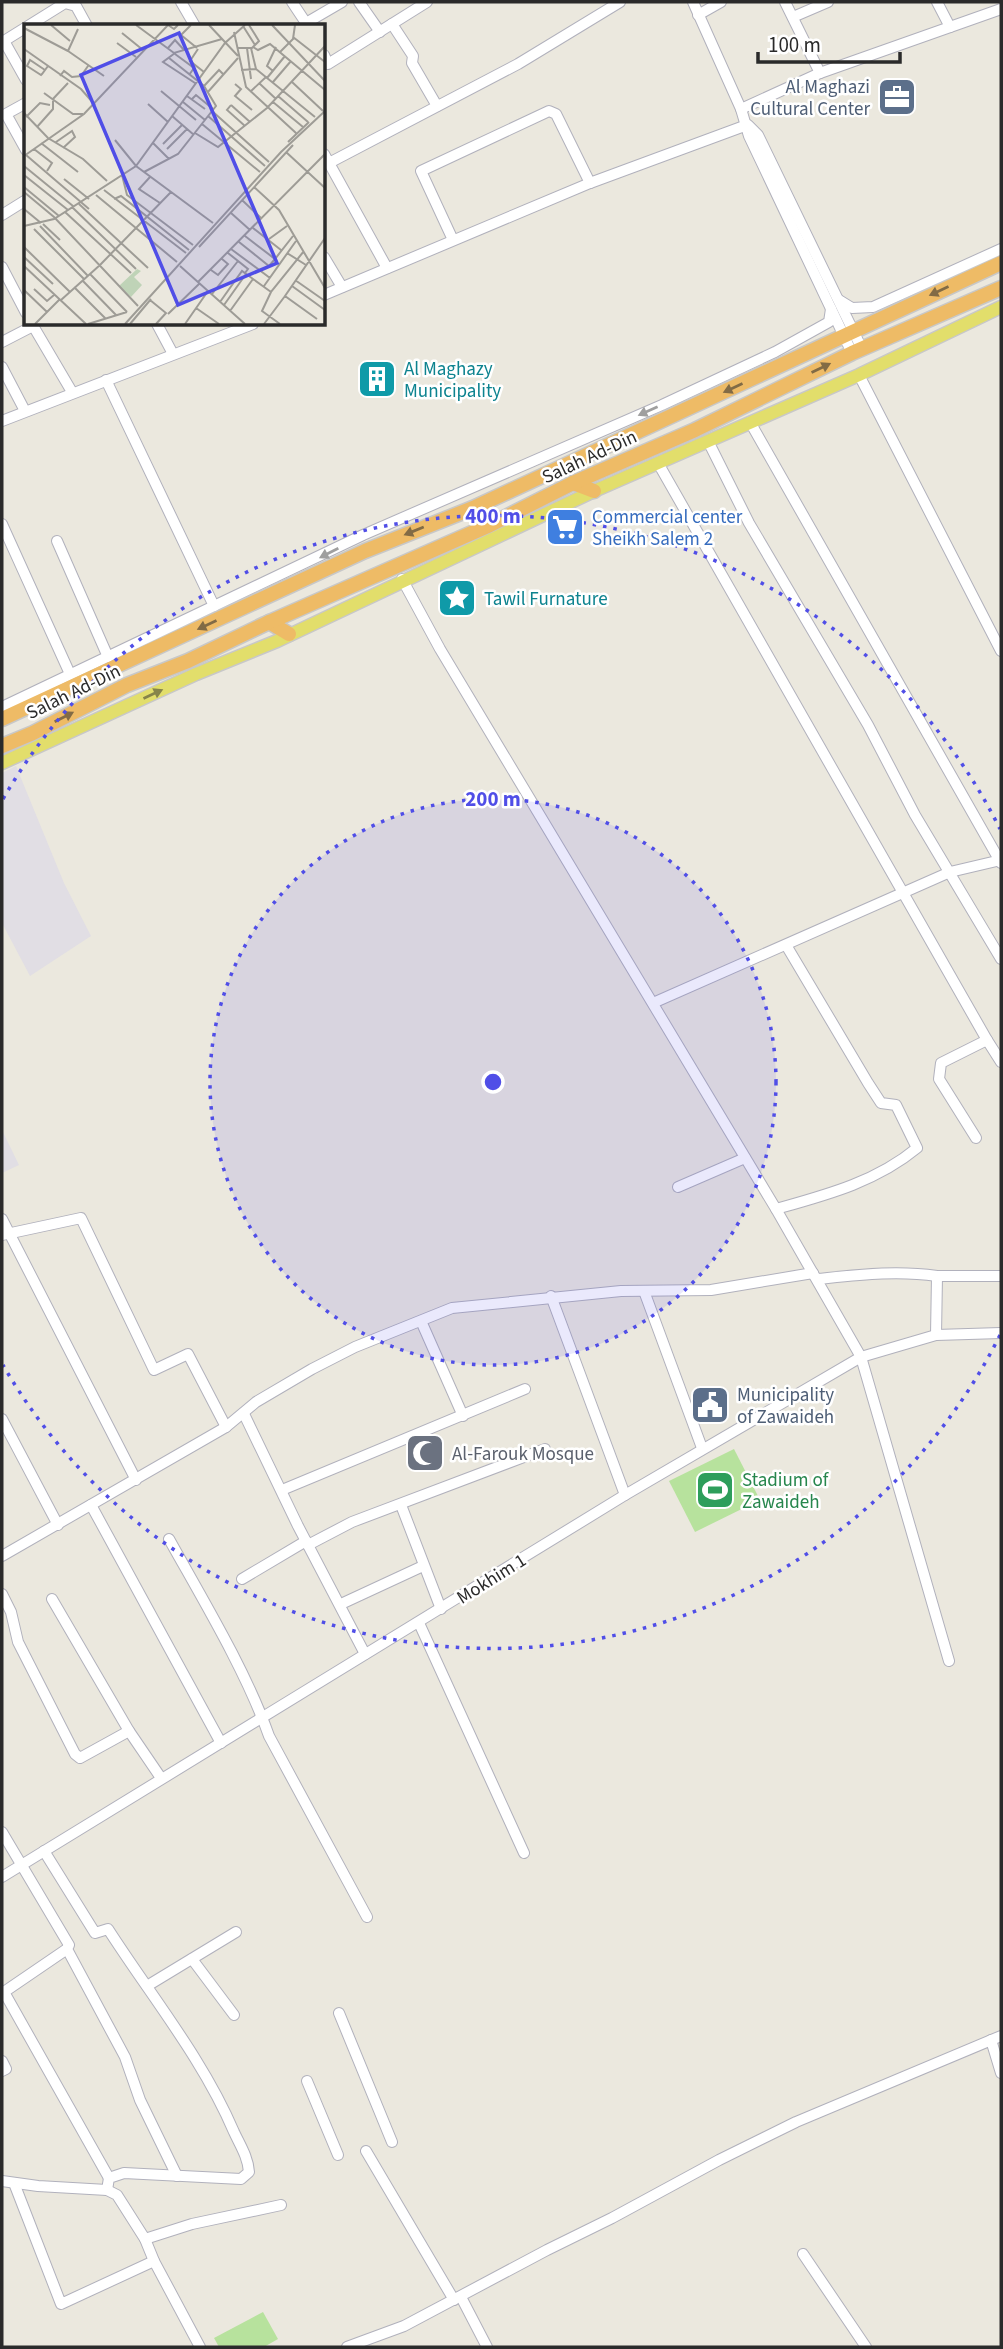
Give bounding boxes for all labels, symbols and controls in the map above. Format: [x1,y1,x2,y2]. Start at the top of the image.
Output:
scale bar [758,21,900,65]
inset map [24,24,326,326]
text: 100 m [768,30,821,60]
place label: Al Maghazi Cultural Center [750,74,870,123]
office icon: Al Maghazi Cultural Center [876,76,918,118]
one-way arrow [929,286,949,297]
place label: Al Maghazy Municipality [404,356,501,405]
building icon: Al Maghazy Municipality [356,358,398,400]
one-way arrow [811,362,831,374]
one-way arrow [723,382,743,394]
one-way arrow [638,406,659,417]
street label: Salah Ad-Din [538,424,641,491]
text: 400 m [465,501,521,531]
place label: Commercial center Sheikh Salem 2 [592,504,743,553]
supermarket icon: Commercial center Sheikh Salem 2 [544,506,586,548]
one-way arrow [404,526,425,537]
one-way arrow [318,546,338,558]
place icon: Tawil Furnature [436,577,478,619]
place label: Tawil Furnature [484,586,608,613]
one-way arrow [197,620,217,631]
street label: Salah Ad-Din [22,658,125,727]
one-way arrow [143,688,163,700]
one-way arrow [54,712,74,723]
text: 200 m [465,784,521,814]
centre of rings [481,1070,505,1094]
place label: Municipality of Zawaideh [737,1382,834,1431]
public building icon: Municipality of Zawaideh [689,1384,731,1426]
mosque icon: Al-Farouk Mosque [404,1432,446,1474]
place label: Al-Farouk Mosque [452,1441,594,1468]
place label: Stadium of Zawaideh [742,1467,830,1516]
sports icon: Stadium of Zawaideh [694,1469,736,1511]
street label: Mokhim 1 [452,1547,532,1611]

